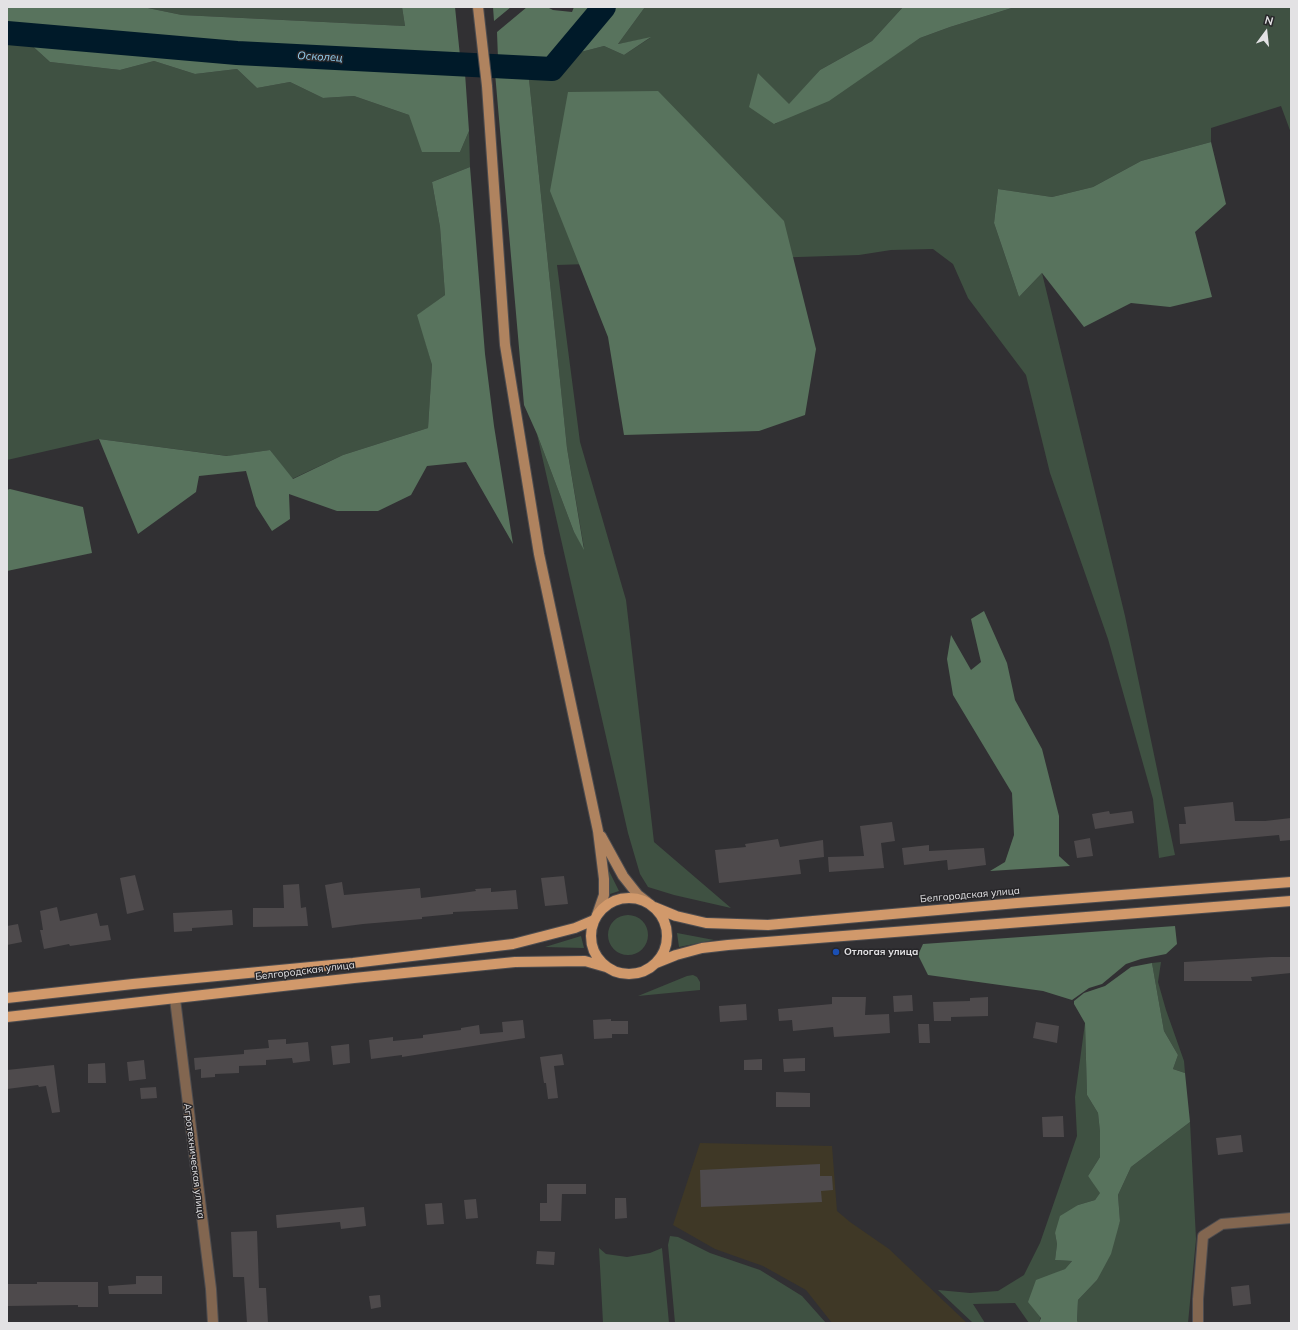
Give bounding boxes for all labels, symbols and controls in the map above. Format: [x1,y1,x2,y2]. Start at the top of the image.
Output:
north arrow [1246,12,1286,52]
text: N [1263,13,1275,28]
water label: Осколец [297,49,343,65]
street label: Белгородская улица [920,885,1020,905]
place label: Отлогая улица [844,946,918,958]
marker: Отлогая улица [831,947,841,957]
street label: Белгородская улица [255,959,355,983]
street label: Агротехническая улица [181,1103,207,1219]

